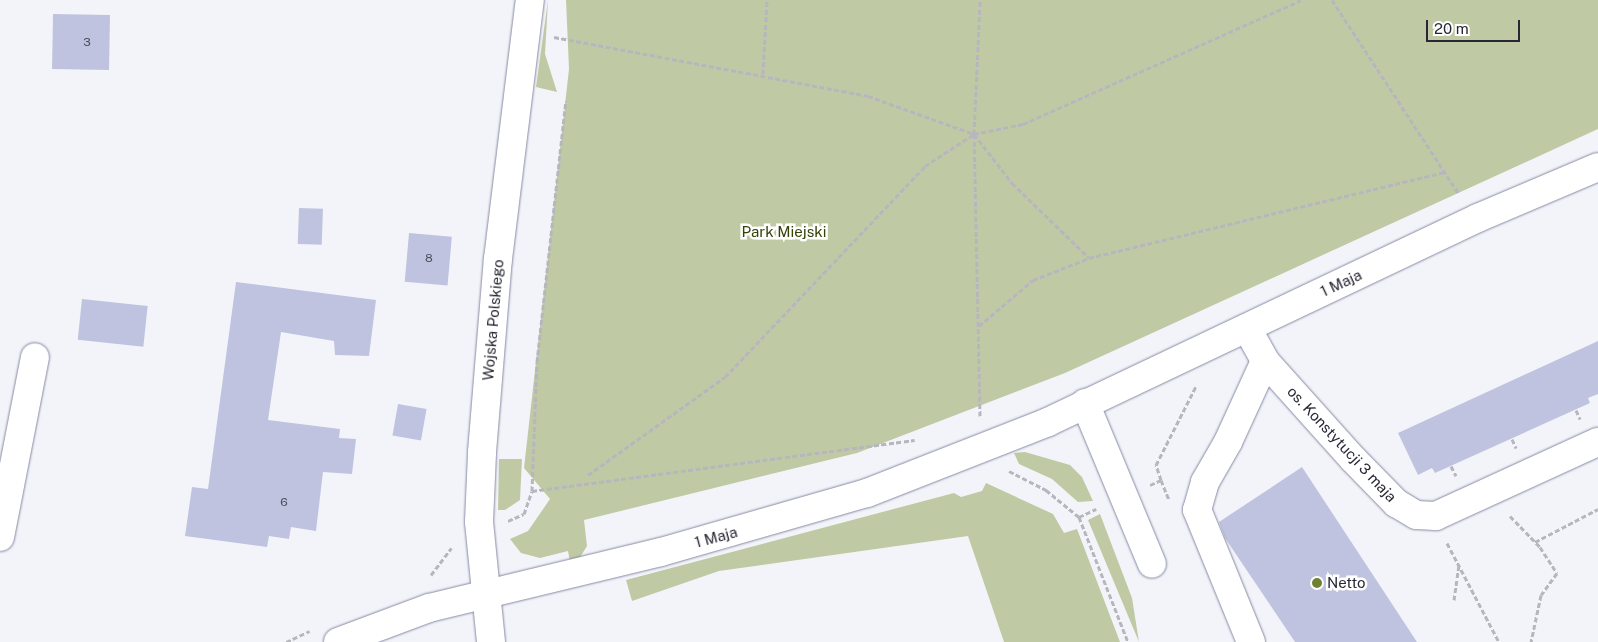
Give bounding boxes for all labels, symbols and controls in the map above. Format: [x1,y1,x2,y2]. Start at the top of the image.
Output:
scale bar [1428,10,1522,42]
text: 20 m [1434,20,1469,37]
house number: 3 [83,36,91,50]
park label: Park Miejski [742,223,826,241]
house number: 8 [425,252,433,266]
street label: Wojska Polskiego [479,259,507,381]
street label: 1 Maja [1317,266,1365,300]
street label: os. Konstytucji 3 maja [1284,382,1400,506]
house number: 6 [280,496,288,510]
street label: 1 Maja [693,523,739,551]
place label: Netto [1327,574,1366,592]
marker: Netto [1311,577,1323,589]

